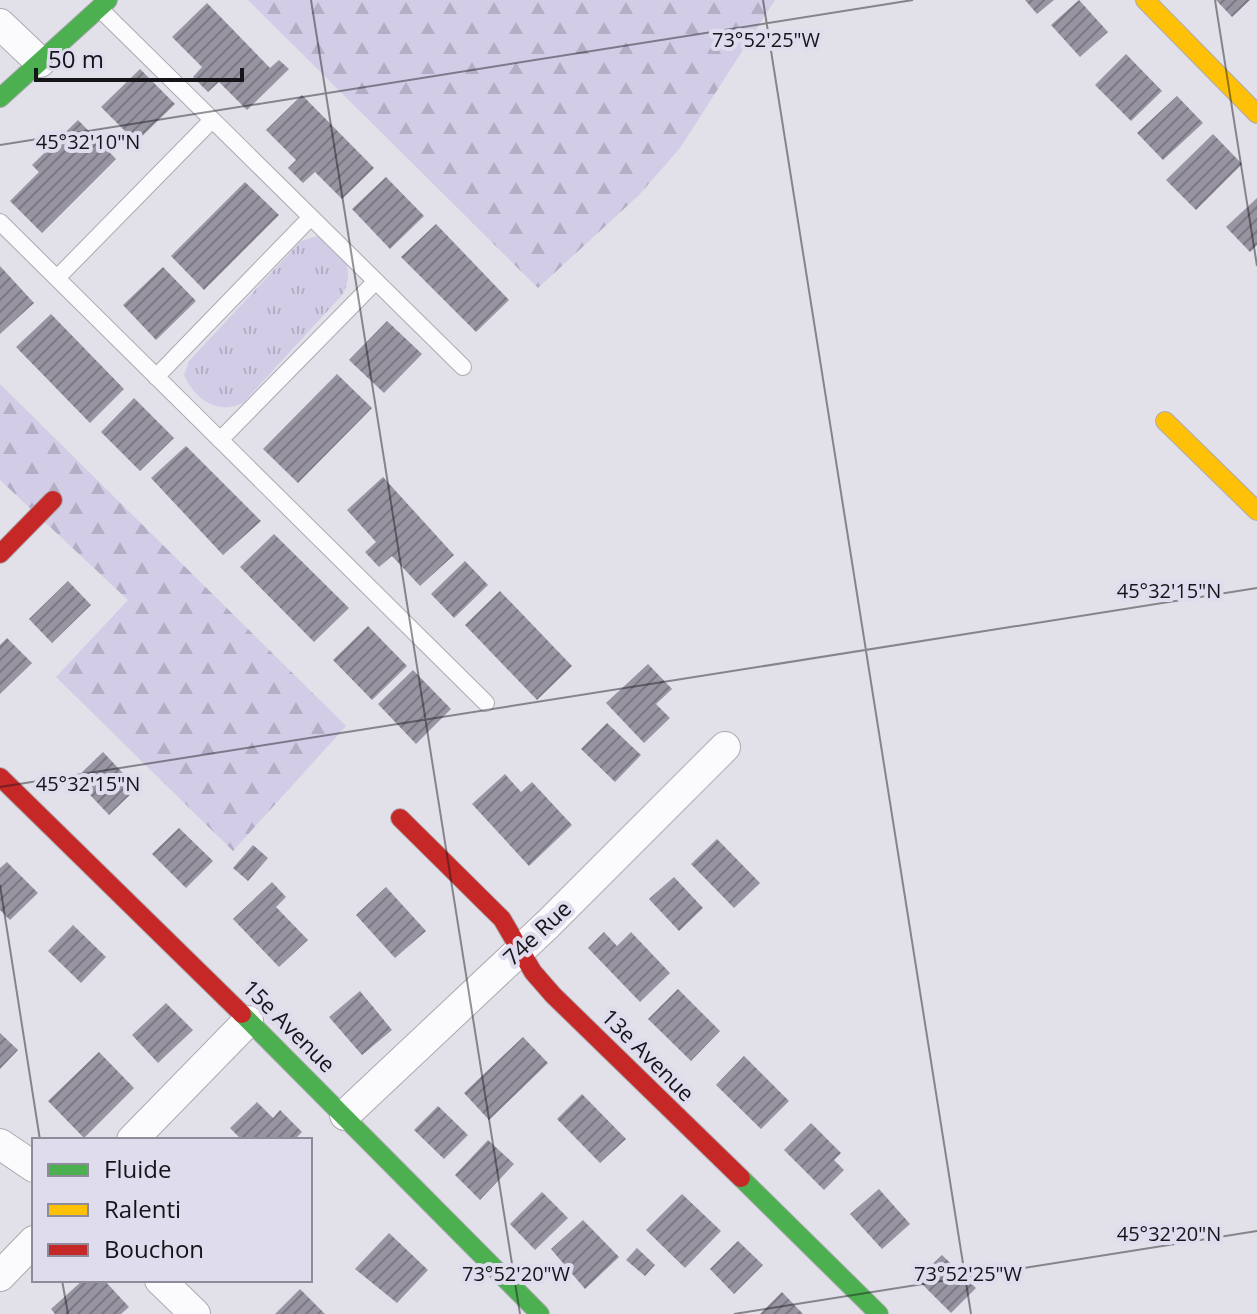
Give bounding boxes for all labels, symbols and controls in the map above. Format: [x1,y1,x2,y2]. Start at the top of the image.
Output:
text: 73°52'25"W [712,26,821,53]
scale bar [36,32,242,82]
text: 50 m [48,42,104,75]
text: 45°32'10"N [36,128,140,155]
text: 45°32'15"N [1117,577,1221,604]
text: 45°32'15"N [36,770,140,797]
street label: 74e Rue [496,893,577,971]
street label: 15e Avenue [237,972,343,1078]
street label: 13e Avenue [596,1001,702,1107]
legend [32,1138,312,1282]
text: Fluide [104,1152,171,1185]
text: Ralenti [104,1192,181,1225]
text: 45°32'20"N [1117,1220,1221,1247]
text: Bouchon [104,1232,204,1265]
text: 73°52'20"W [462,1260,571,1287]
text: 73°52'25"W [914,1260,1023,1287]

